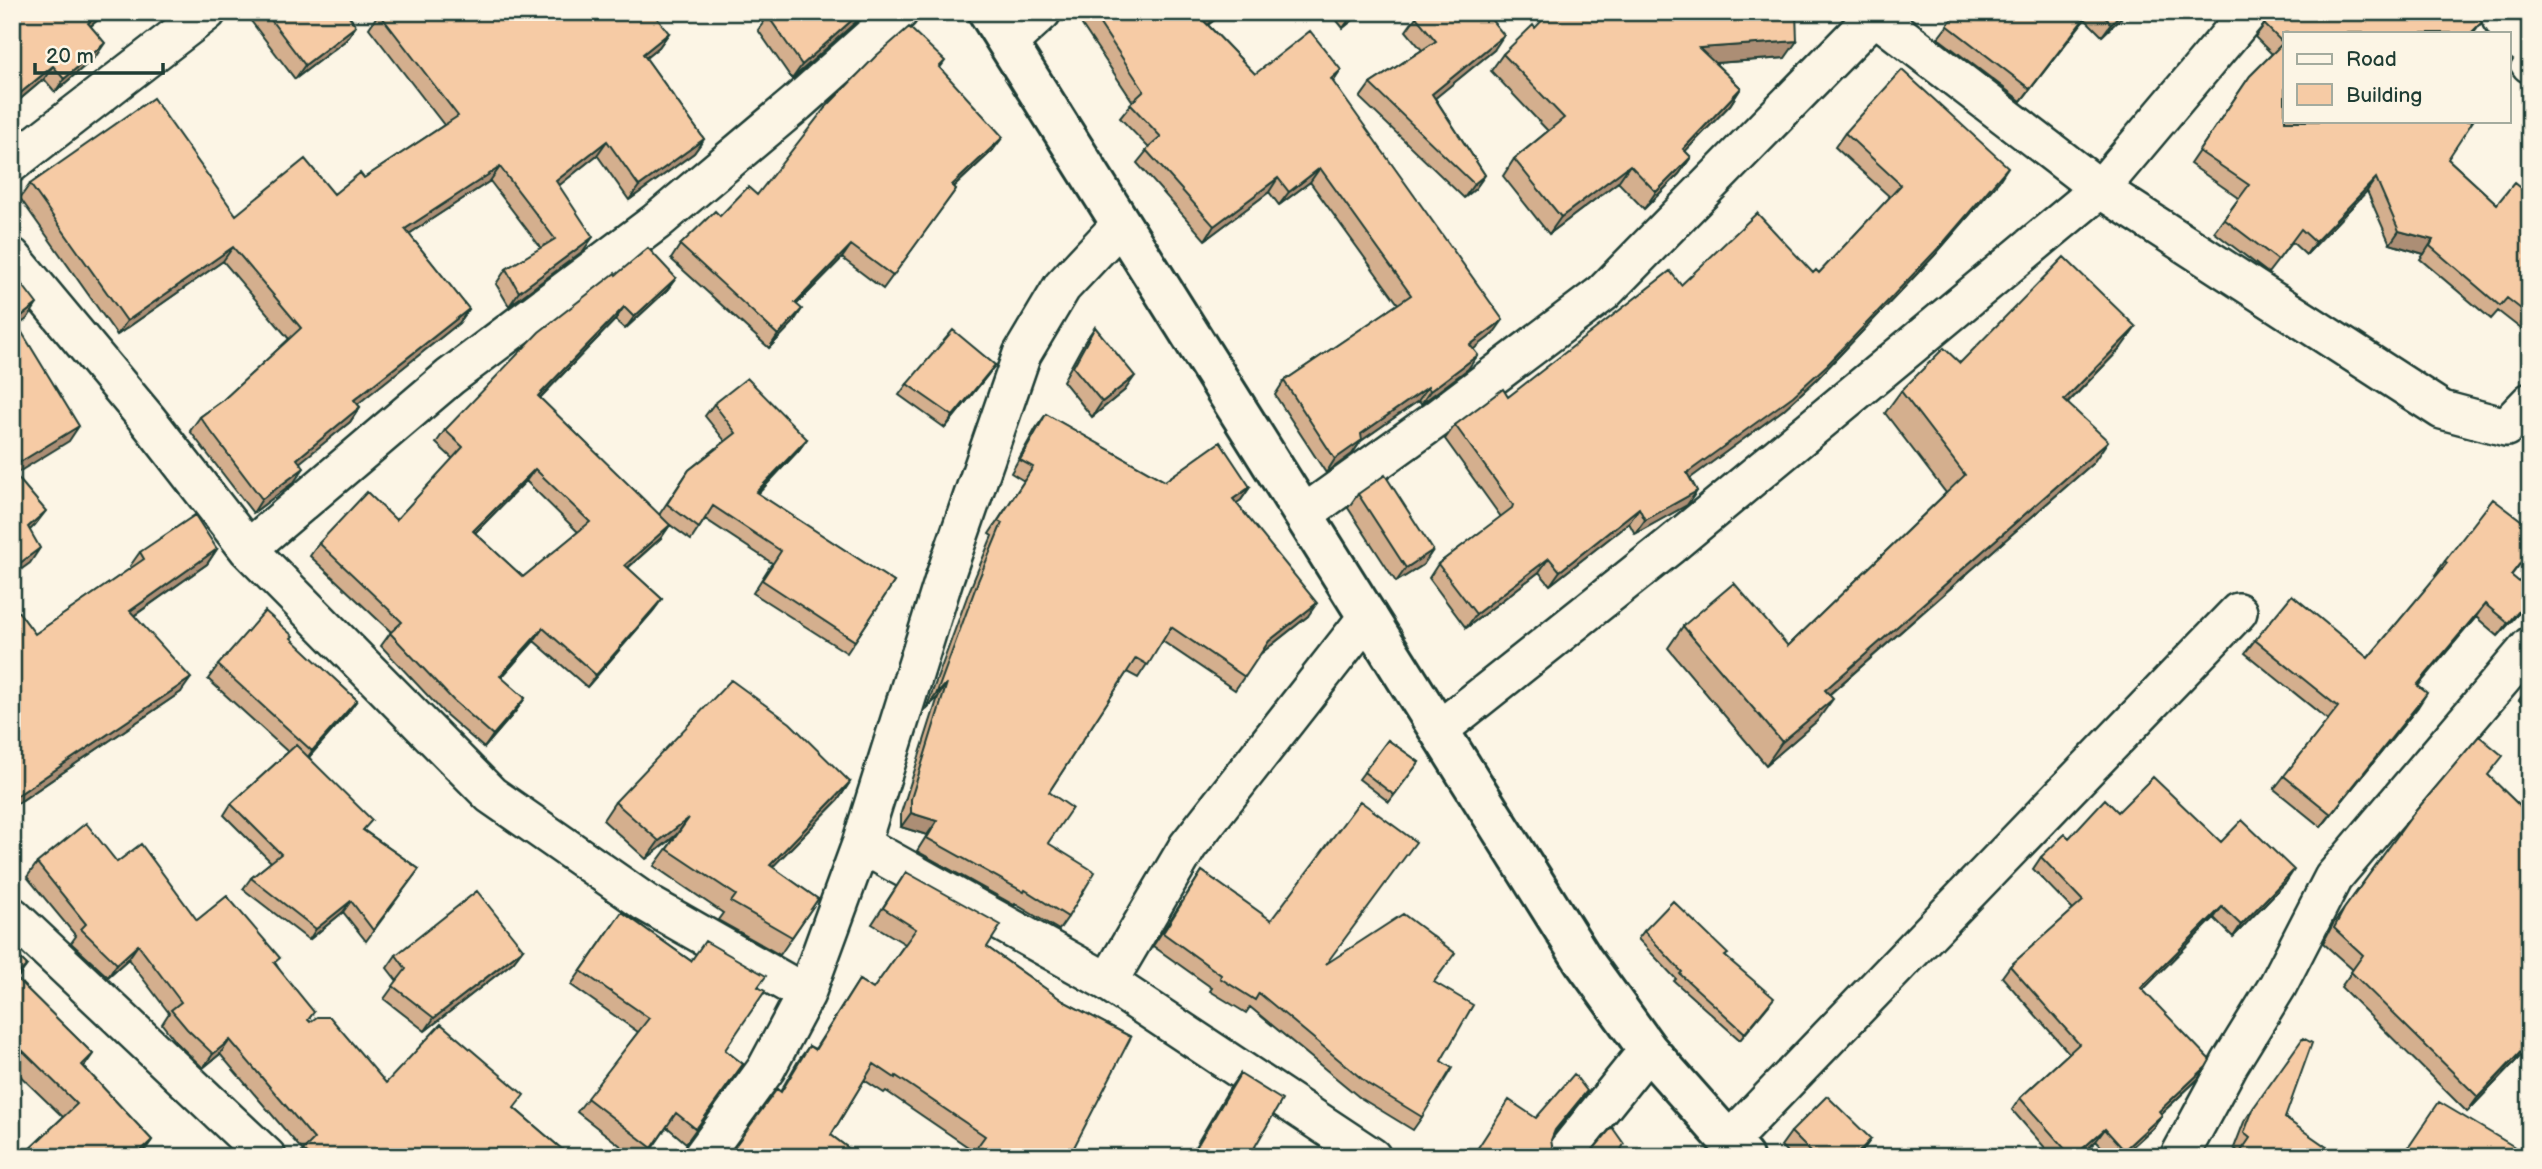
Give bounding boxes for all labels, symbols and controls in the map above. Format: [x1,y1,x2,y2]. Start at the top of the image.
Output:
scale bar [35,32,163,76]
legend [2283,32,2510,122]
text: 20 m [46,44,94,69]
text: Road [2346,47,2397,72]
text: Building [2346,83,2422,108]

